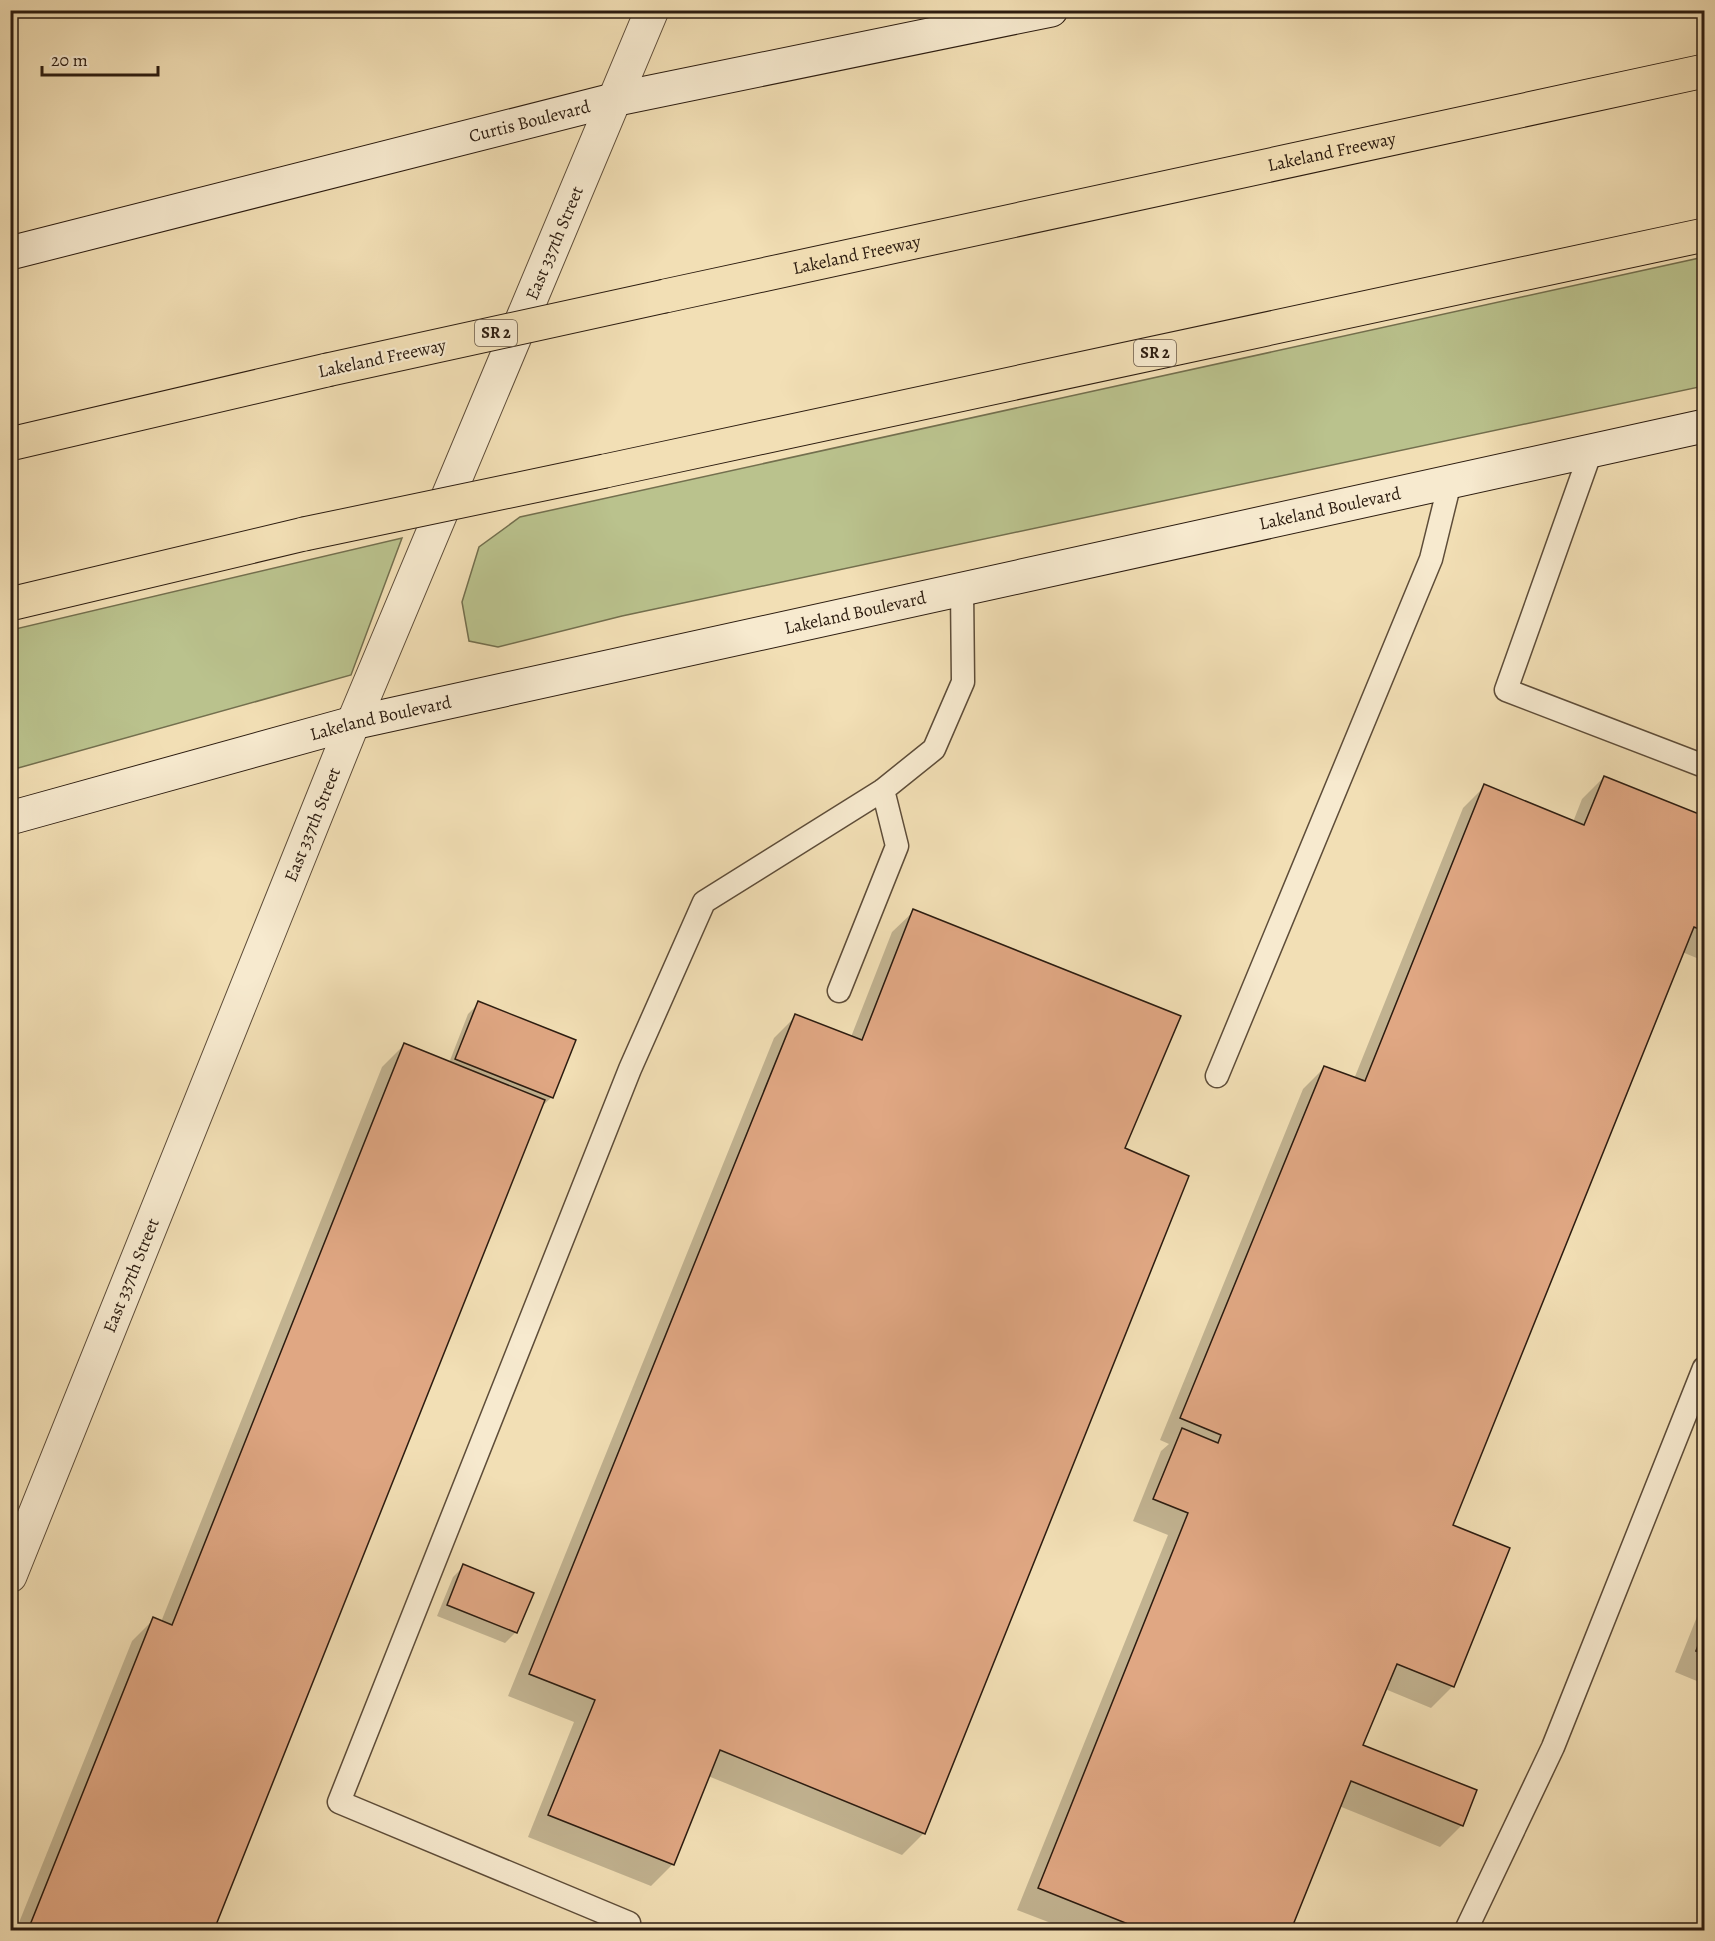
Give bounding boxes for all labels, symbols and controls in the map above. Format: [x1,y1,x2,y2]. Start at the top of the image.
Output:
scale bar [42,39,158,77]
text: 20 m [51,48,88,72]
street label: Curtis Boulevard [466,94,593,148]
street label: Lakeland Freeway [1265,126,1399,177]
street label: East 337th Street [520,182,589,304]
street label: Lakeland Freeway [790,229,924,280]
road number: SR 2 [475,320,517,346]
street label: Lakeland Freeway [316,333,449,383]
road number: SR 2 [1134,340,1176,366]
street label: Lakeland Boulevard [1257,481,1403,535]
street label: Lakeland Boulevard [782,585,929,640]
street label: Lakeland Boulevard [307,690,454,746]
street label: East 337th Street [278,764,346,885]
street label: East 337th Street [97,1215,165,1336]

